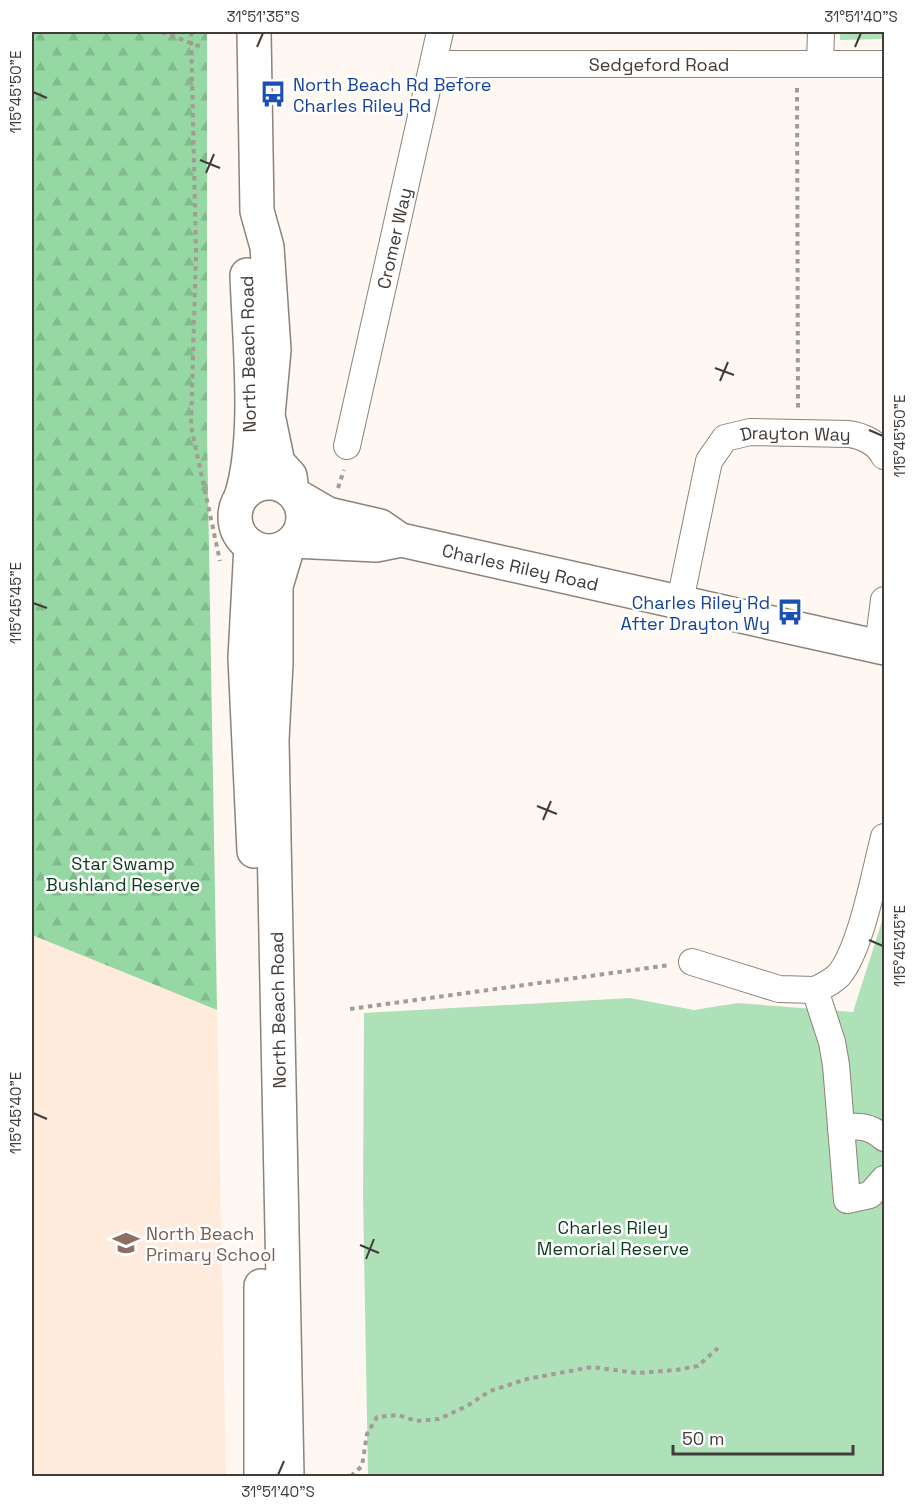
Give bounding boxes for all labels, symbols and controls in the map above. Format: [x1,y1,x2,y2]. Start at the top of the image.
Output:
text: 31°51'35"S [226,7,300,26]
text: 31°51'40"S [824,7,898,26]
text: 115°45'50"E [6,51,25,133]
street label: Sedgeford Road [589,53,729,76]
place label: North Beach Rd Before Charles Riley Rd [293,73,491,117]
bus stop icon: North Beach Rd Before Charles Riley Rd [258,79,288,109]
street label: Cromer Way [371,185,416,291]
street label: North Beach Road [235,275,261,433]
text: 115°45'50"E [890,395,909,477]
street label: Drayton Way [737,420,851,446]
street label: Charles Riley Road [440,538,601,595]
text: 115°45'45"E [6,562,25,644]
place label: Charles Riley Rd After Drayton Wy [620,591,770,635]
bus stop icon: Charles Riley Rd After Drayton Wy [775,597,805,627]
park label: Star Swamp Bushland Reserve [46,852,200,896]
text: 115°45'45"E [890,905,909,987]
street label: North Beach Road [265,931,291,1089]
text: 115°45'40"E [6,1072,25,1154]
park label: Charles Riley Memorial Reserve [537,1216,689,1260]
place label: North Beach Primary School [146,1222,276,1266]
school or university icon: North Beach Primary School [111,1228,141,1258]
scale bar [673,1418,853,1456]
text: 50 m [682,1427,724,1450]
text: 31°51'40"S [241,1482,315,1501]

